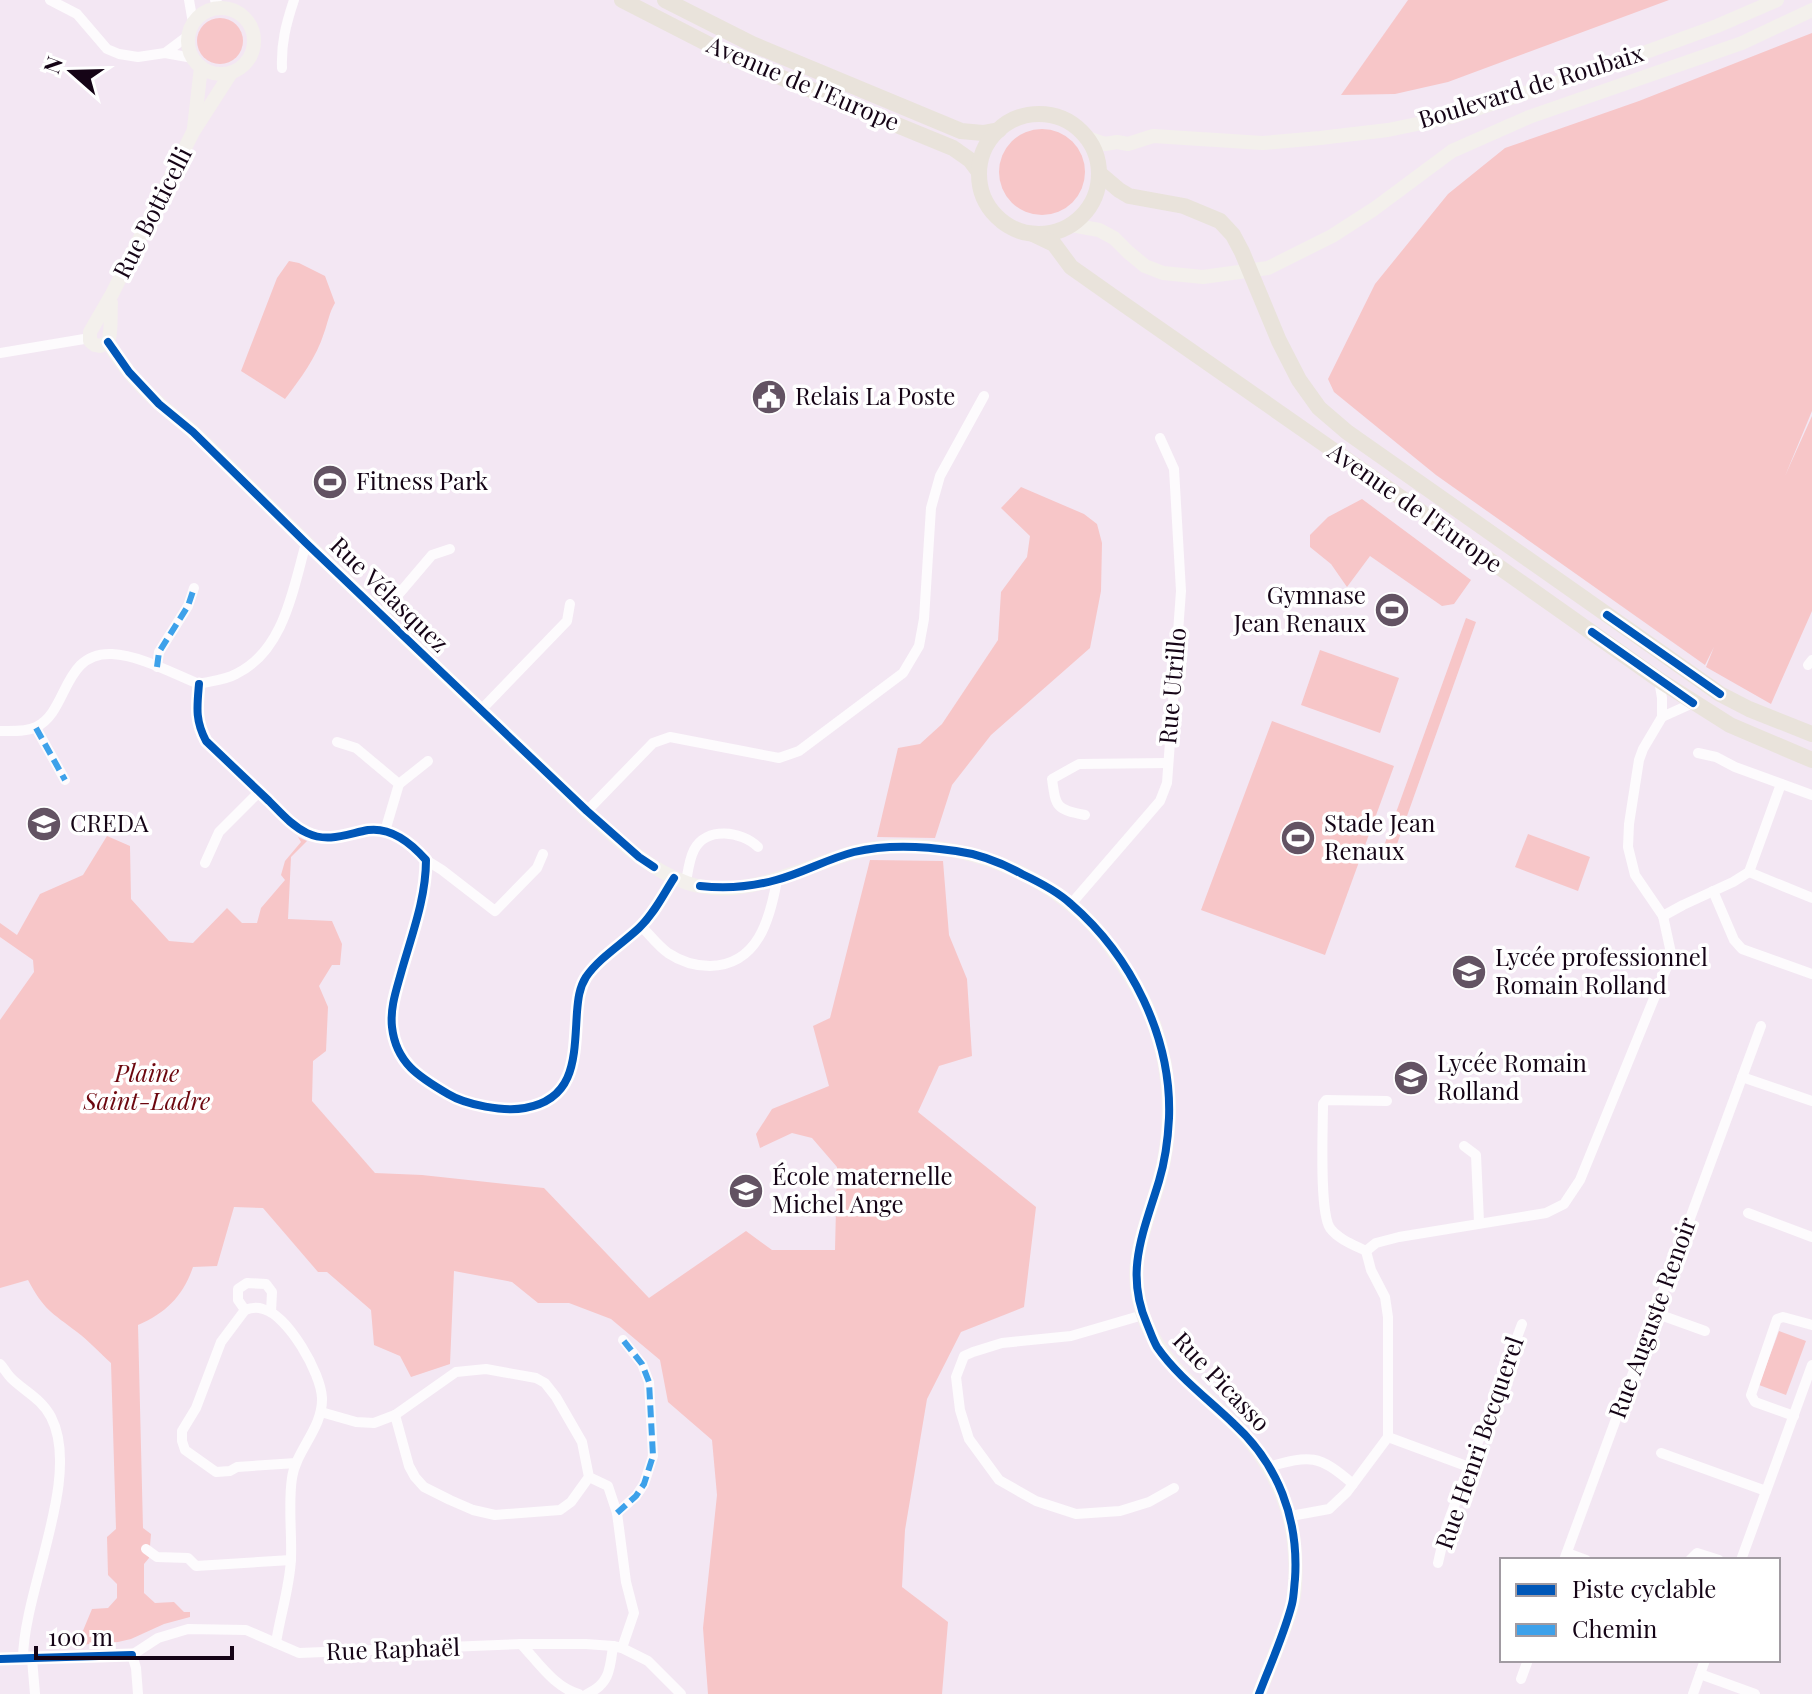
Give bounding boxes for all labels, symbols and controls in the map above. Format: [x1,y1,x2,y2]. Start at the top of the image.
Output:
street label: Avenue de l'Europe [702,27,905,137]
north arrow [32,32,112,112]
street label: Boulevard de Roubaix [1414,35,1648,135]
text: N [35,52,69,77]
street label: Rue Botticelli [104,141,198,283]
public building icon: Relais La Poste [750,378,788,416]
place label: Relais La Poste [795,379,955,411]
street label: Avenue de l'Europe [1322,434,1510,579]
sports icon: Fitness Park [311,463,349,501]
place label: Fitness Park [356,464,489,496]
street label: Rue Vélasquez [324,529,457,658]
place label: Gymnase Jean Renaux [1233,578,1367,638]
sports icon: Gymnase Jean Renaux [1373,591,1411,629]
street label: Rue Utrillo [1150,626,1192,745]
school or university icon: CREDA [25,805,63,843]
place label: CREDA [70,806,150,838]
place label: Stade Jean Renaux [1324,806,1435,866]
sports icon: Stade Jean Renaux [1279,819,1317,857]
place label: Lycée professionnel Romain Rolland [1495,940,1708,1000]
school or university icon: Lycée professionnel Romain Rolland [1450,953,1488,991]
place label: Lycée Romain Rolland [1437,1046,1587,1106]
park label: Plaine Saint-Ladre [83,1056,210,1116]
school or university icon: Lycée Romain Rolland [1392,1059,1430,1097]
place label: École maternelle Michel Ange [772,1159,953,1219]
school or university icon: École maternelle Michel Ange [727,1172,765,1210]
street label: Rue Auguste Renoir [1600,1212,1703,1422]
street label: Rue Picasso [1167,1324,1278,1437]
street label: Rue Henri Becquerel [1427,1332,1530,1553]
legend [1500,1558,1780,1662]
text: Piste cyclable [1572,1572,1716,1604]
scale bar [36,1610,232,1660]
text: Chemin [1572,1612,1657,1644]
text: 100 m [48,1620,113,1652]
street label: Rue Raphaël [325,1630,461,1666]

